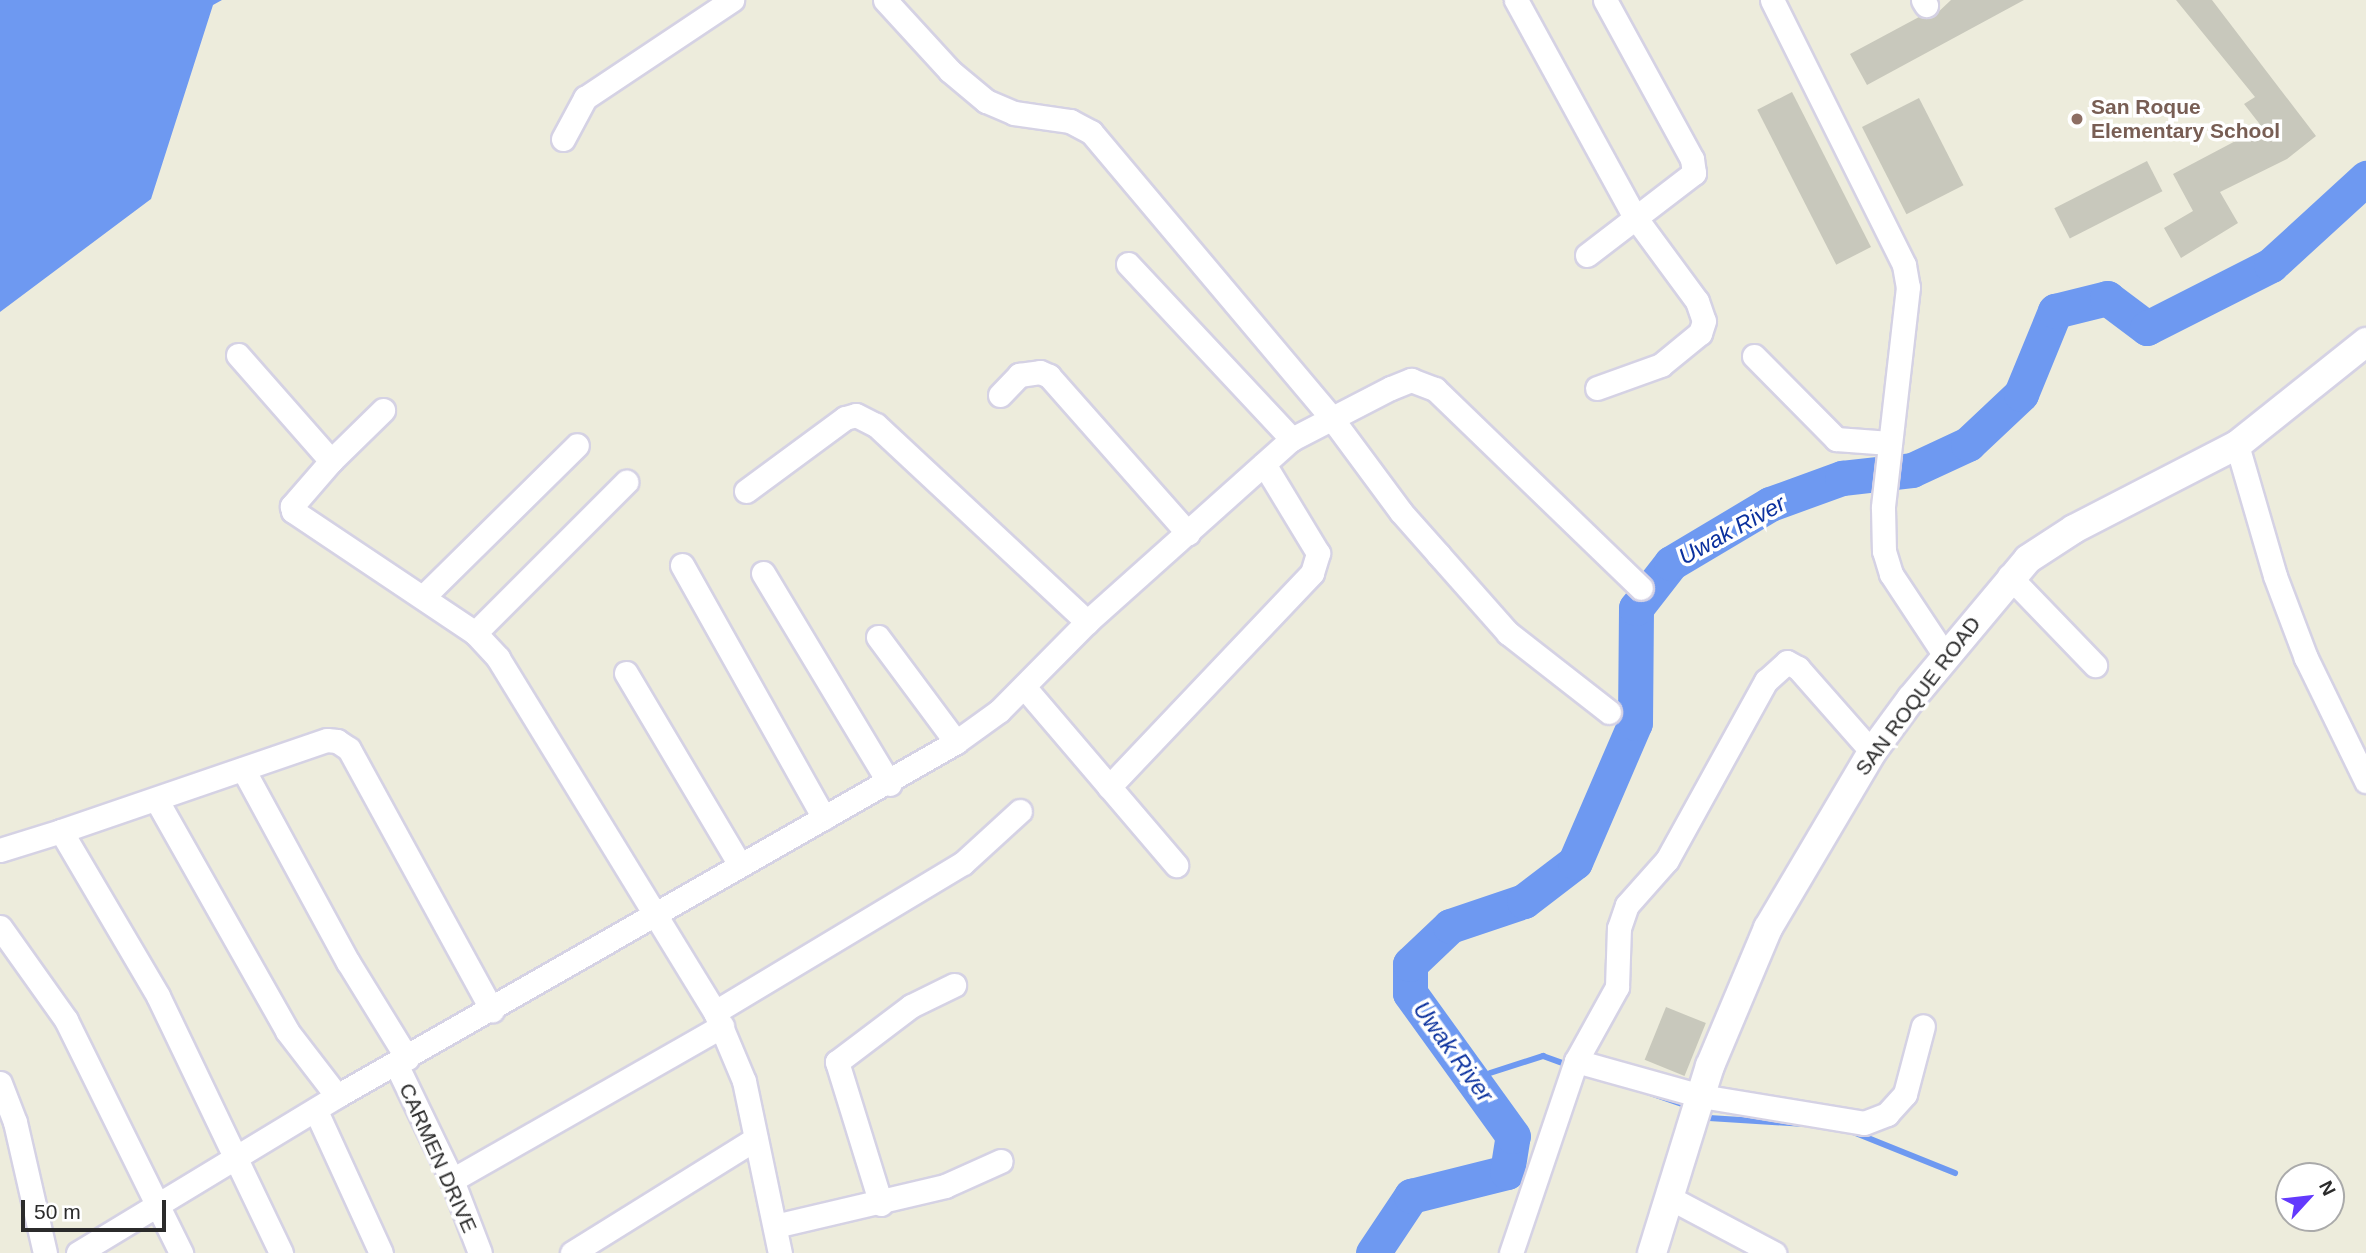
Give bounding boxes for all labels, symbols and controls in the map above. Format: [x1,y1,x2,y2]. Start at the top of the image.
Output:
place label: San Roque Elementary School [2091,94,2280,144]
marker: San Roque Elementary School [2069,111,2085,127]
water label: Uwak River [1674,489,1790,571]
street label: SAN ROQUE ROAD [1850,612,1986,780]
water label: Uwak River [1407,996,1499,1108]
street label: CARMEN DRIVE [394,1079,482,1237]
north arrow [2275,1162,2345,1232]
text: N [2315,1177,2340,1199]
scale bar [24,1186,170,1230]
text: 50 m [34,1200,81,1223]

